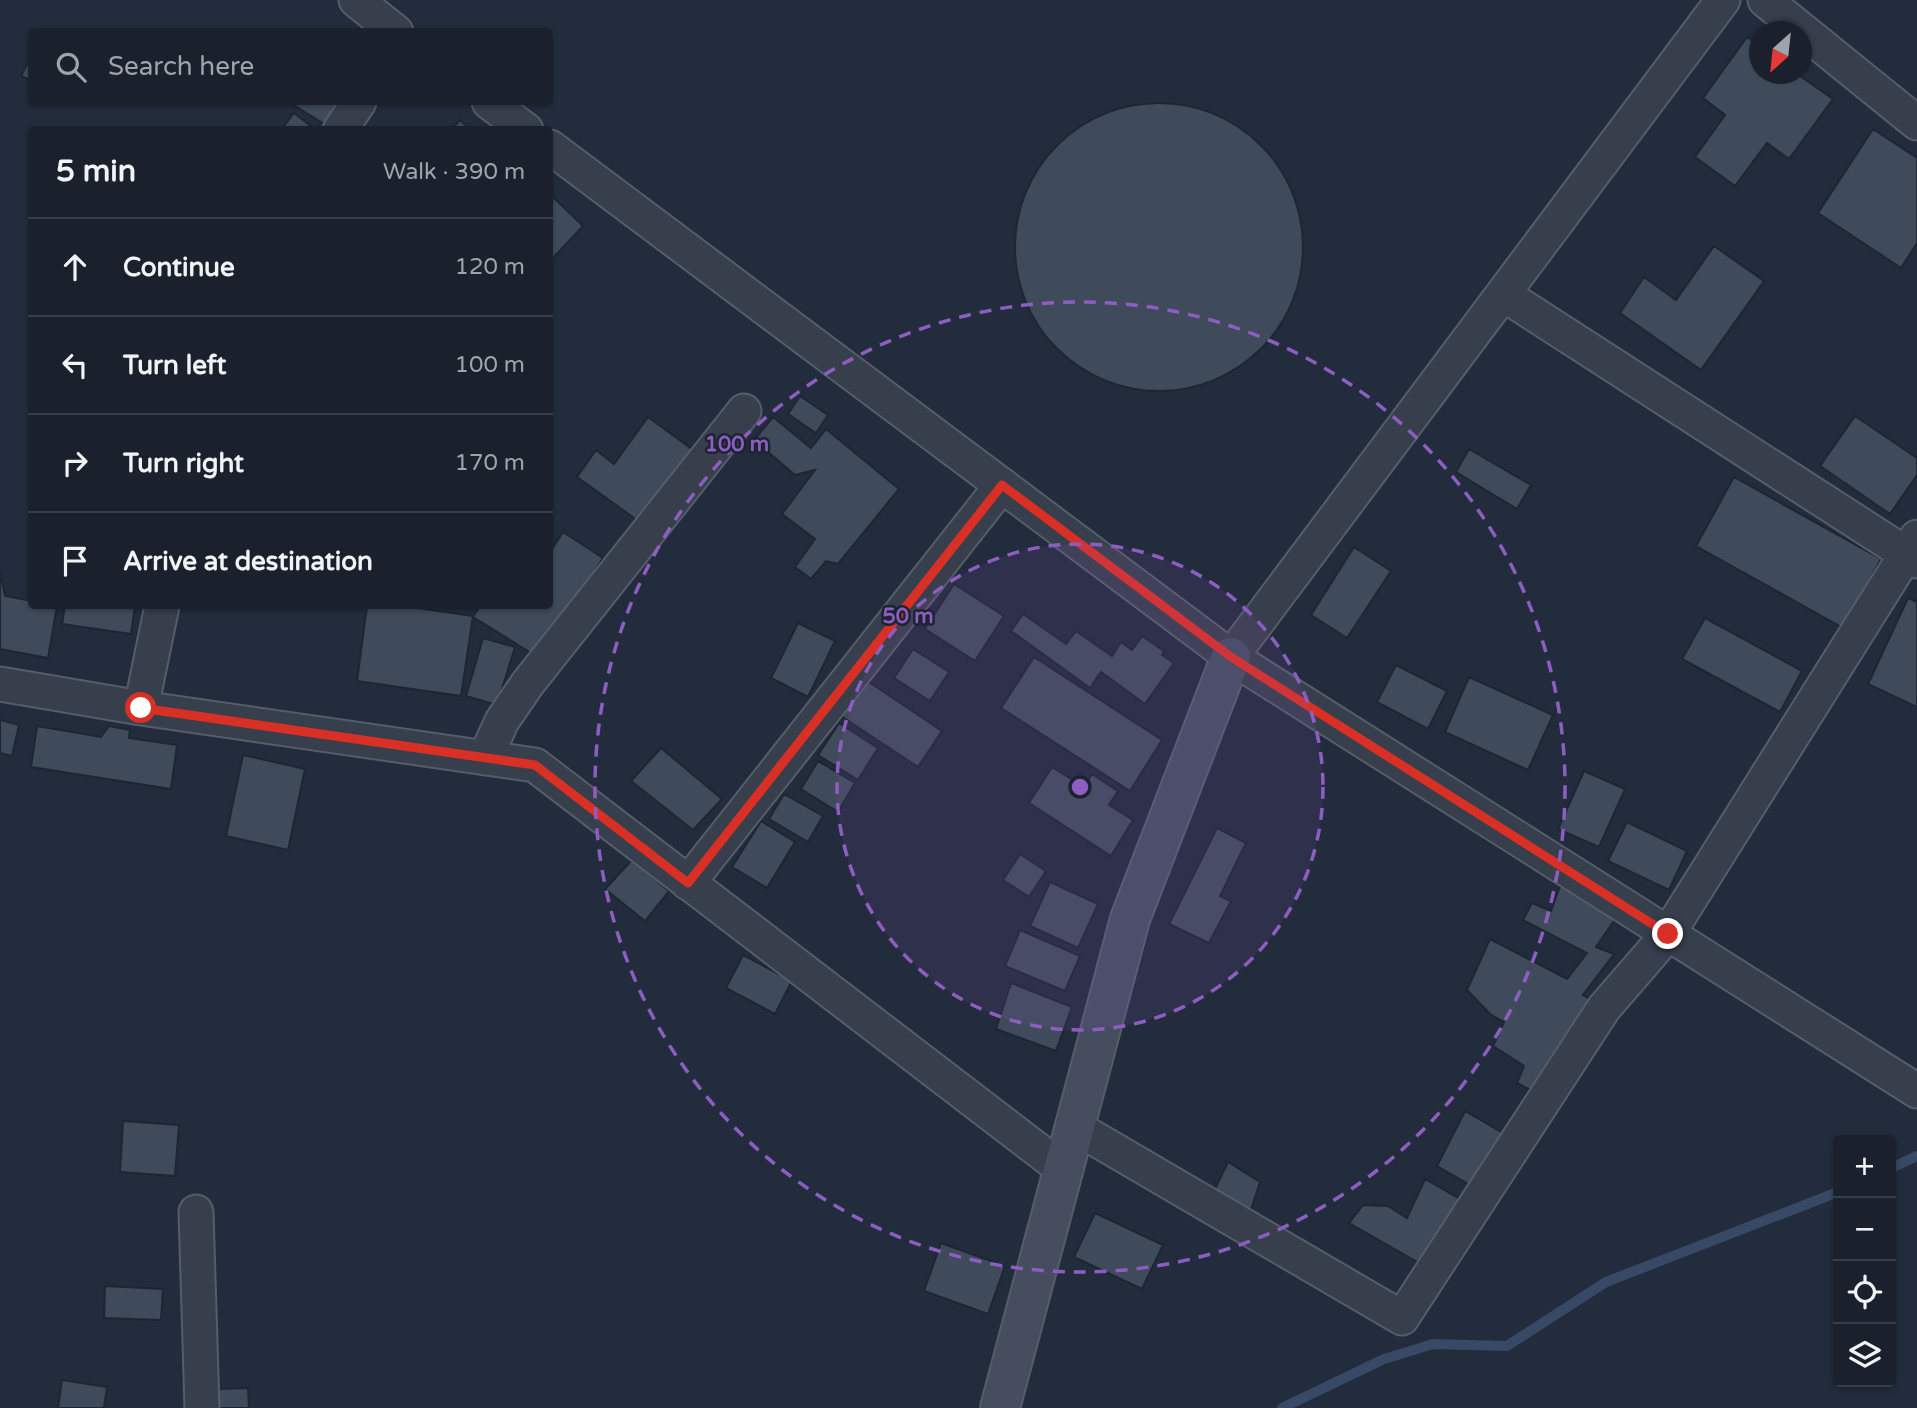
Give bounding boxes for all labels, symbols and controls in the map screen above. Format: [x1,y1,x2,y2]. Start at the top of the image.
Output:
north arrow [1749,21,1812,84]
search box [28,28,553,105]
icon: search [52,48,90,86]
text: Search here [108,51,254,82]
text: 5 min [56,153,136,190]
text: Walk · 390 m [383,158,525,186]
icon: ahead [56,248,94,286]
text: Continue [123,252,235,283]
text: 120 m [455,253,525,281]
icon: left [56,346,94,384]
text: Turn left [123,350,226,381]
text: 100 m [455,351,525,379]
text: 100 m [705,432,769,457]
icon: right [56,444,94,482]
text: Turn right [123,448,244,479]
text: 170 m [455,449,525,477]
icon: arrive [56,542,94,580]
text: Arrive at destination [123,546,373,577]
text: 50 m [882,604,934,629]
route start [125,692,156,723]
centre of rings [1068,775,1092,799]
route end [1652,918,1683,949]
map controls [1833,1135,1896,1387]
button: + [1833,1135,1896,1198]
button: − [1833,1198,1896,1261]
button: locate [1833,1261,1896,1324]
button: layers [1833,1324,1896,1387]

